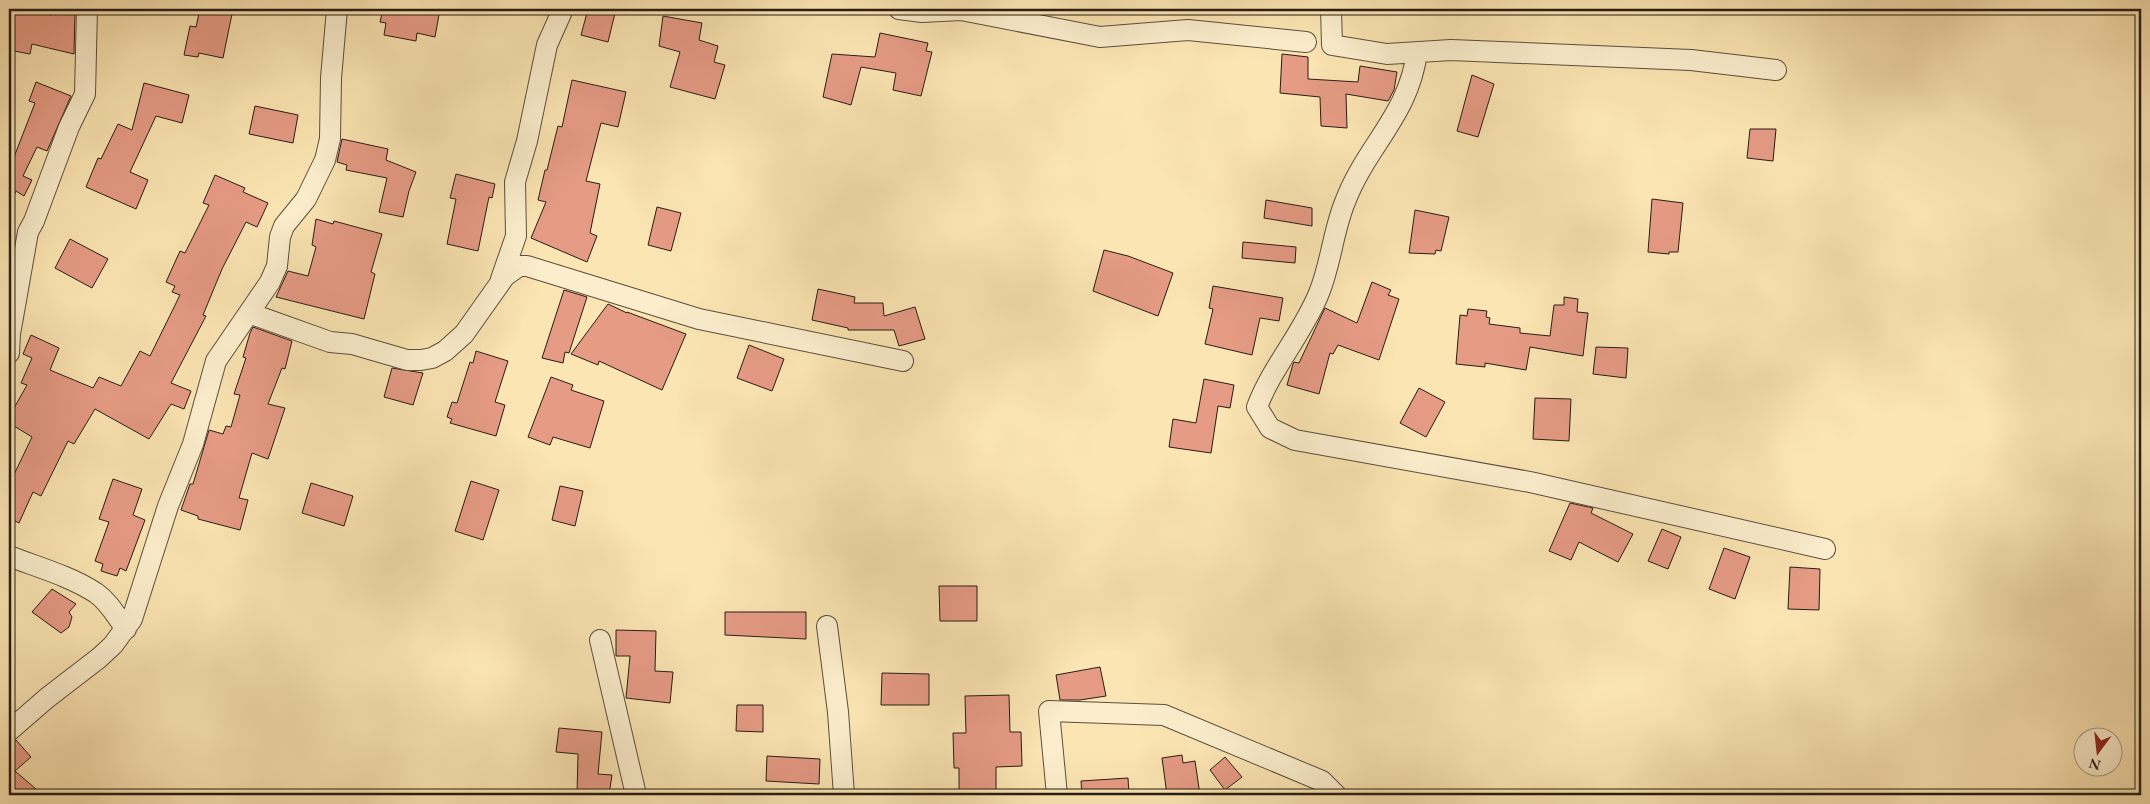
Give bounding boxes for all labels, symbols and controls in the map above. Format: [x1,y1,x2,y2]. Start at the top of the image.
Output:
north arrow [2072,726,2122,776]
text: N [2086,754,2102,775]

